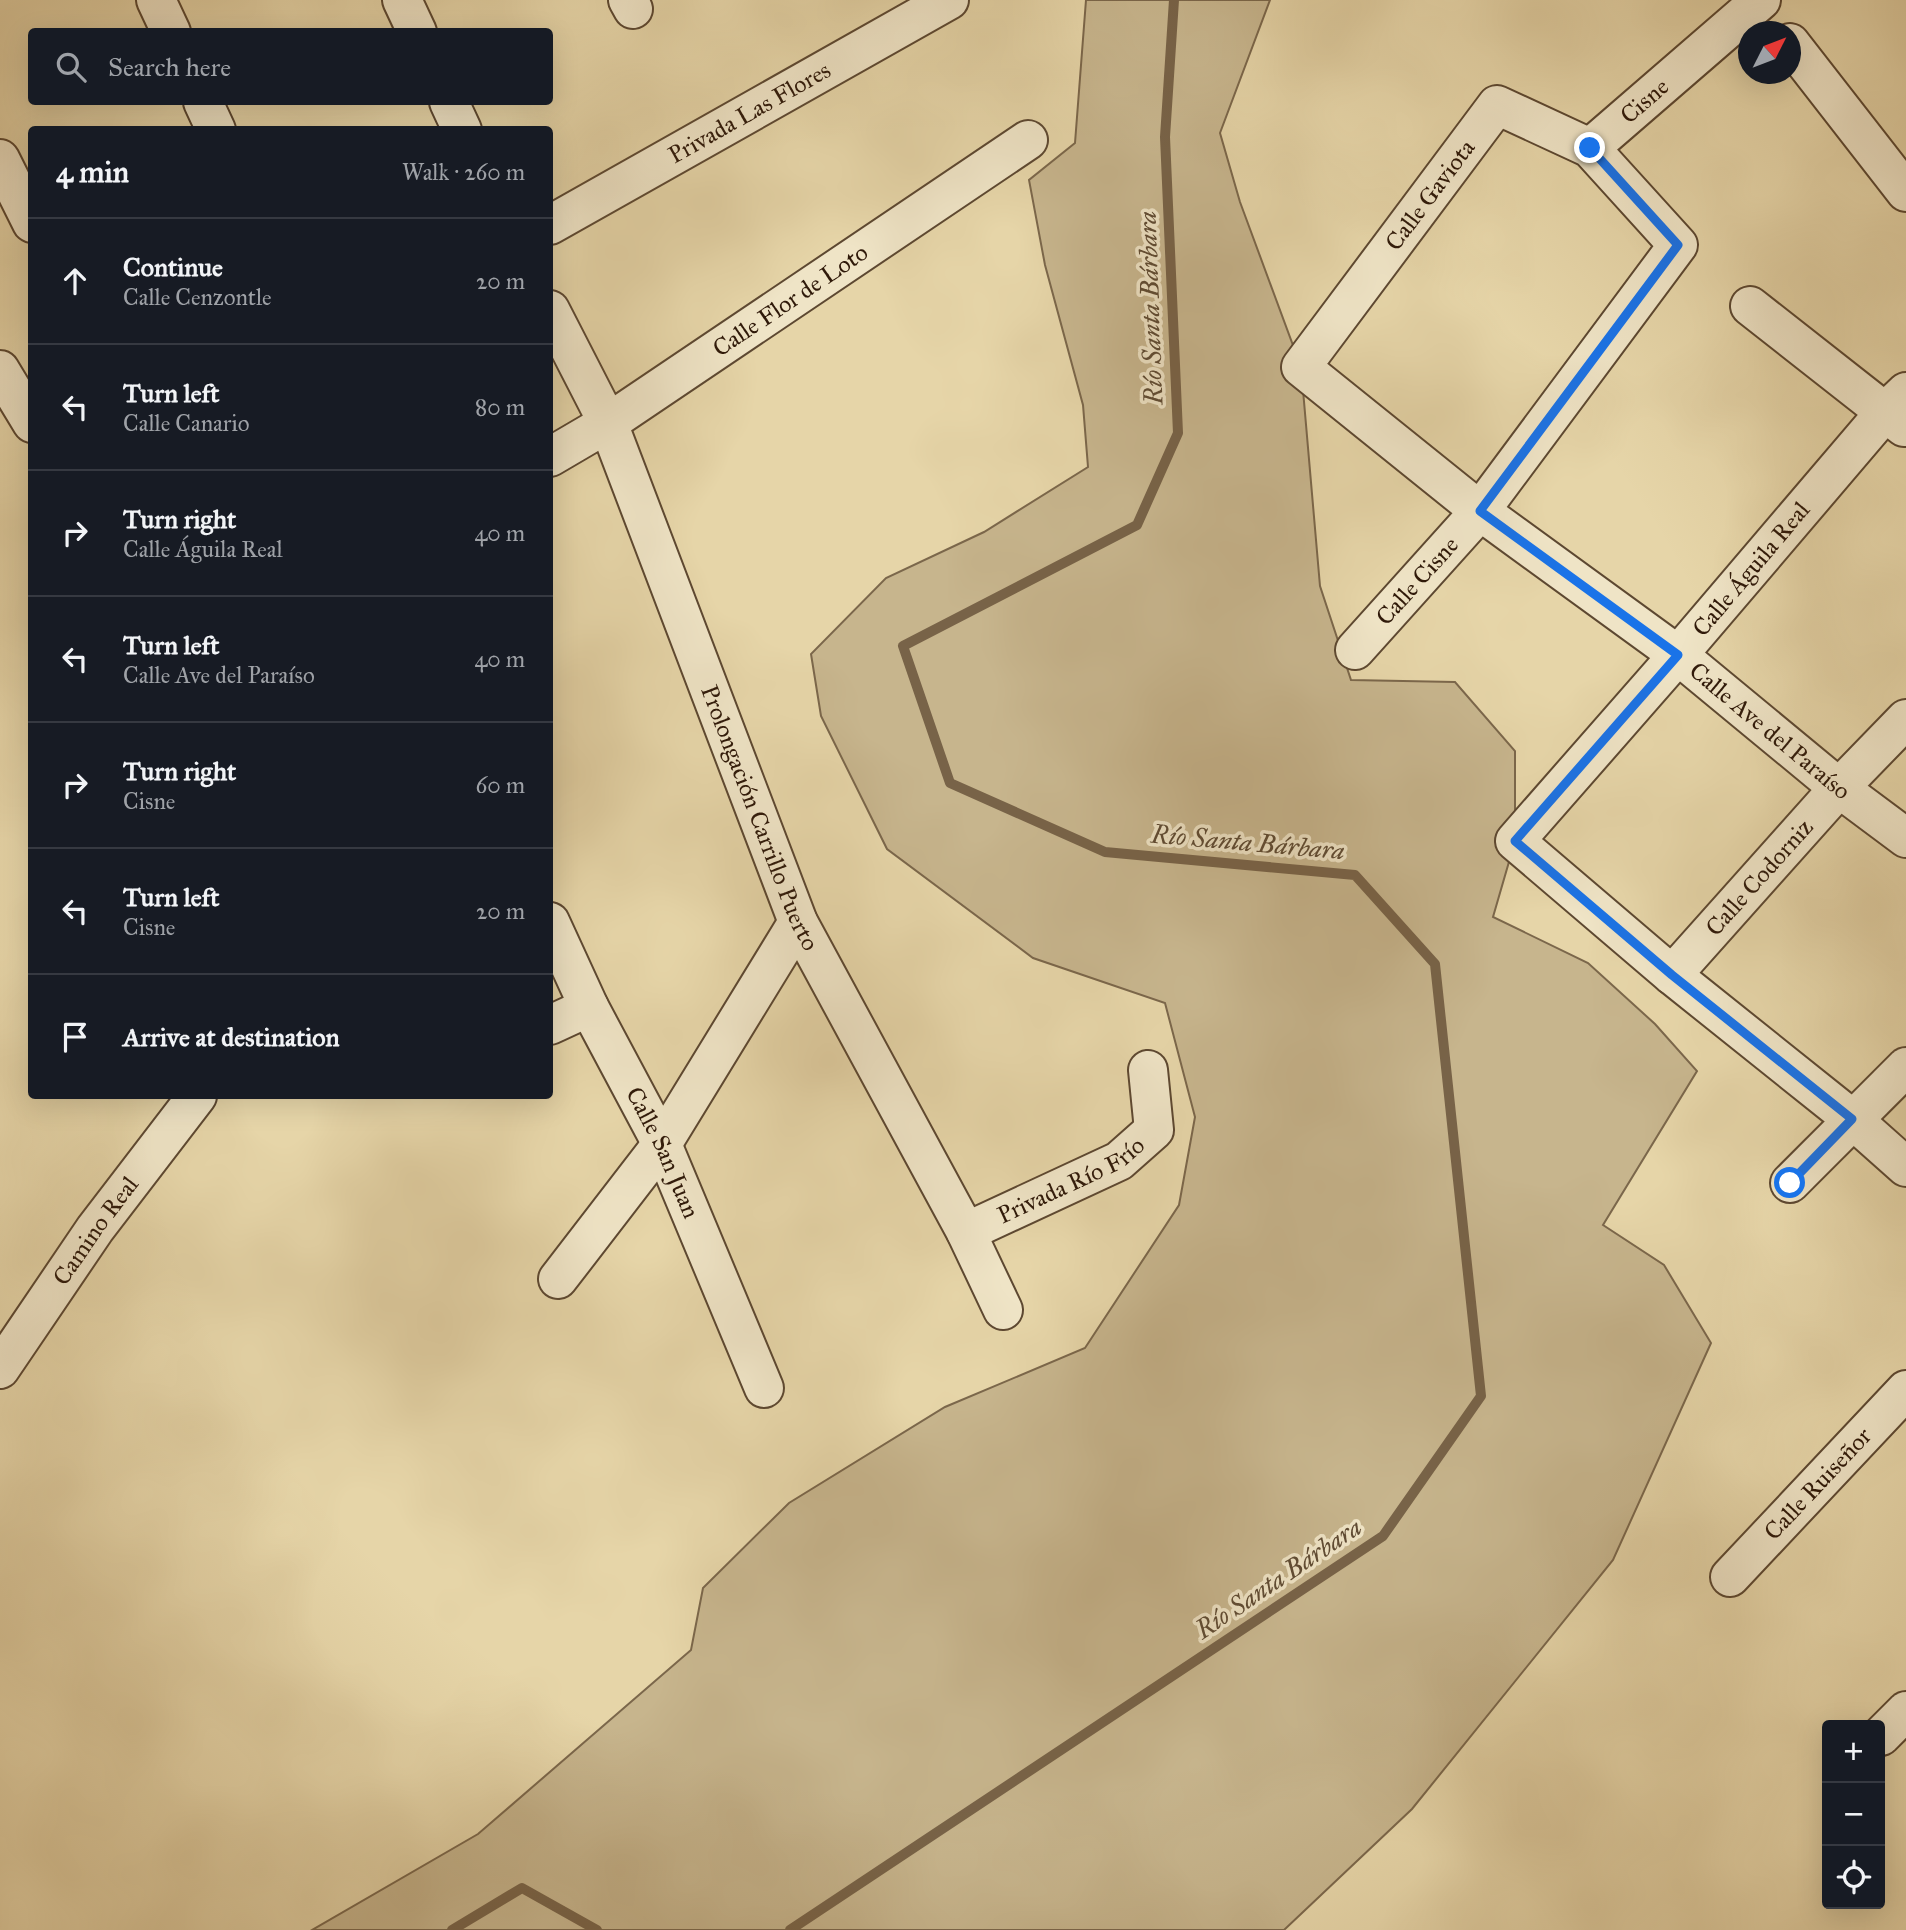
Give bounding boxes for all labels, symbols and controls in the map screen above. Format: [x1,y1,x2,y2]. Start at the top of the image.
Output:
north arrow [1738,21,1801,84]
search box [28,28,553,105]
icon: search [52,48,90,86]
text: Search here [108,51,231,83]
street label: Privada Las Flores [663,55,836,170]
street label: Cisne [1614,72,1675,130]
route end [1574,132,1605,163]
street label: Calle Gaviota [1379,133,1482,256]
text: 4 min [56,154,129,190]
text: Walk · 260 m [402,158,525,186]
water label: Río Santa Bárbara [1131,211,1169,406]
street label: Calle Flor de Loto [707,237,874,363]
text: Continue [123,251,223,283]
icon: ahead [56,262,94,300]
text: 20 m [476,267,525,295]
text: Calle Cenzontle [123,283,272,311]
text: Turn left [123,377,219,409]
icon: left [56,388,94,426]
text: 80 m [475,393,525,421]
text: Calle Canario [123,409,249,437]
street label: Calle Águila Real [1686,495,1816,643]
text: Turn right [123,503,236,535]
icon: right [56,514,94,552]
text: 40 m [475,519,525,547]
street label: Calle Cisne [1369,530,1465,632]
text: Calle Águila Real [123,535,283,563]
text: Turn left [123,629,219,661]
icon: left [56,640,94,678]
text: 40 m [475,645,525,673]
street label: Calle Ave del Paraíso [1683,656,1856,806]
text: Calle Ave del Paraíso [123,661,315,689]
street label: Prolongación Carrillo Puerto [694,681,826,956]
text: Turn right [123,755,236,787]
icon: right [56,766,94,804]
text: 60 m [476,771,525,799]
text: Cisne [123,787,175,815]
street label: Calle Codorniz [1699,812,1819,942]
water label: Río Santa Bárbara [1149,818,1346,866]
text: Turn left [123,881,219,913]
icon: left [56,892,94,930]
text: 20 m [476,897,525,925]
text: Cisne [123,913,175,941]
icon: arrive [56,1018,94,1056]
text: Arrive at destination [123,1021,340,1053]
street label: Calle San Juan [619,1082,706,1223]
street label: Privada Río Frío [993,1130,1151,1230]
route start [1774,1167,1805,1198]
street label: Camino Real [46,1170,145,1291]
street label: Calle Ruiseñor [1758,1421,1878,1546]
water label: Río Santa Bárbara [1188,1511,1367,1646]
map controls [1822,1720,1885,1909]
button: + [1822,1720,1885,1783]
button: − [1822,1783,1885,1846]
button: locate [1822,1846,1885,1909]

